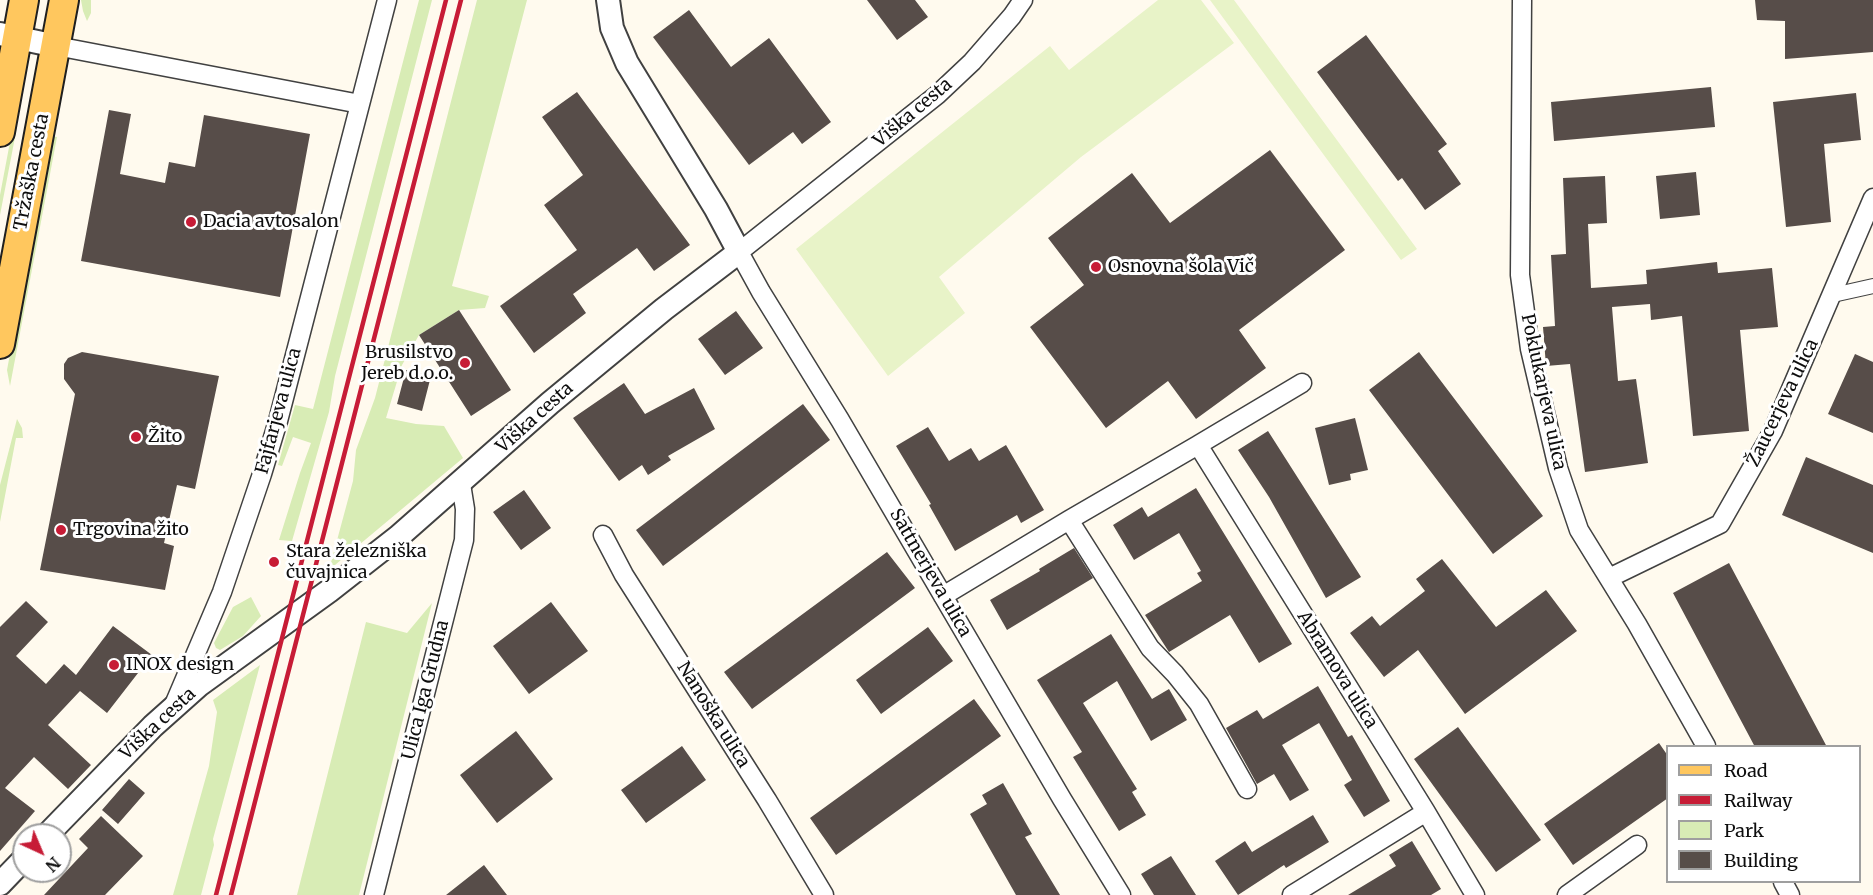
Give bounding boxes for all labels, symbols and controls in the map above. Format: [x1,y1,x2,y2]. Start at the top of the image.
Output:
street label: Viška cesta [869,74,957,152]
street label: Tržaška cesta [10,112,54,232]
place label: Dacia avtosalon [203,211,339,233]
marker: Dacia avtosalon [184,215,198,229]
place label: Osnovna šola Vič [1108,256,1254,278]
marker: Osnovna šola Vič [1089,260,1103,274]
street label: Poklukarjeva ulica [1516,312,1570,472]
street label: Žaucerjeva ulica [1743,336,1823,470]
place label: Brusilstvo Jereb d.o.o. [361,342,453,385]
street label: Fajfarjeva ulica [252,345,306,477]
marker: Brusilstvo Jereb d.o.o. [458,356,472,370]
street label: Viška cesta [492,378,578,458]
place label: Žito [148,426,182,448]
marker: Žito [129,430,143,444]
street label: Sattnerjeva ulica [884,505,976,641]
place label: Trgovina žito [73,519,189,541]
marker: Trgovina žito [54,523,68,537]
place label: Stara železniška čuvajnica [286,541,427,584]
marker: Stara železniška čuvajnica [267,555,281,569]
street label: Abramova ulica [1292,607,1382,733]
street label: Ulica Iga Grudna [398,618,454,762]
place label: INOX design [126,654,234,676]
marker: INOX design [107,658,121,672]
street label: Nanoška ulica [672,658,754,772]
street label: Viška cesta [116,683,200,765]
legend [1666,745,1861,883]
text: Road [1724,759,1768,782]
text: Railway [1724,789,1792,812]
text: Park [1724,819,1764,842]
north arrow [12,823,72,883]
text: Building [1724,849,1798,872]
text: N [42,853,65,876]

